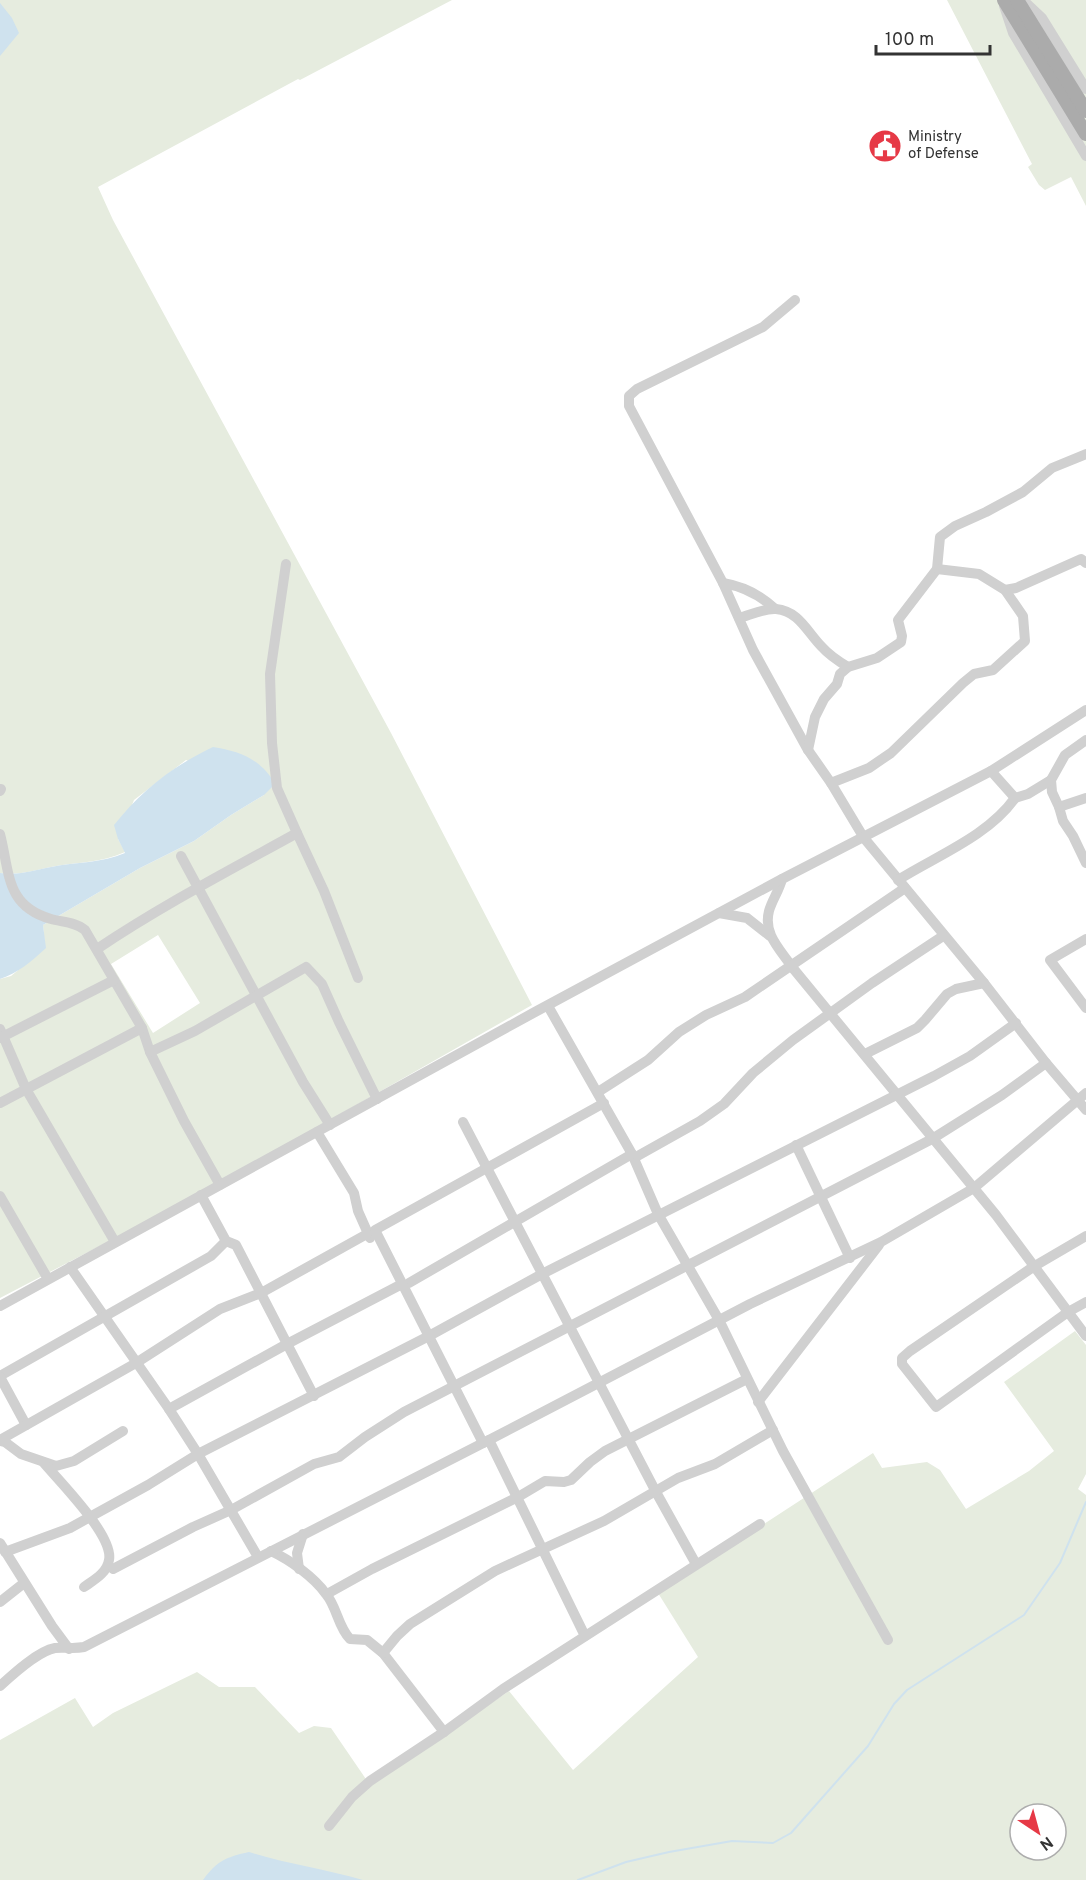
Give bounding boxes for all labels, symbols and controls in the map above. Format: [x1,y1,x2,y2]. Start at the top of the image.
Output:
scale bar [876,18,990,56]
text: 100 m [885,29,934,52]
public building icon: Ministry of Defense [867,128,903,164]
place label: Ministry of Defense [908,128,979,164]
north arrow [1008,1802,1068,1862]
text: N [1035,1831,1056,1854]

